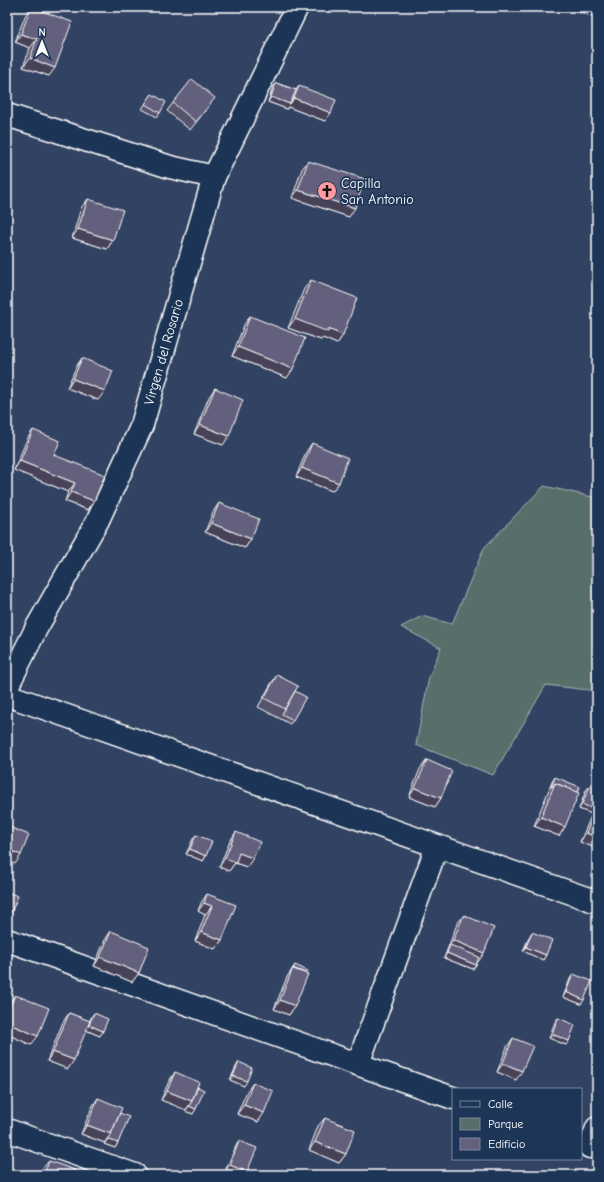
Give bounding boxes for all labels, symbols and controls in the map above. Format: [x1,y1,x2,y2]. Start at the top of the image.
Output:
north arrow [22,22,62,62]
text: N [38,26,46,39]
place label: Capilla San Antonio [341,175,414,208]
church icon: Capilla San Antonio [316,180,338,202]
street label: Virgen del Rosario [140,297,187,407]
legend [452,1088,582,1160]
text: Calle [488,1097,513,1111]
text: Parque [488,1117,523,1131]
text: Edificio [488,1137,525,1151]

